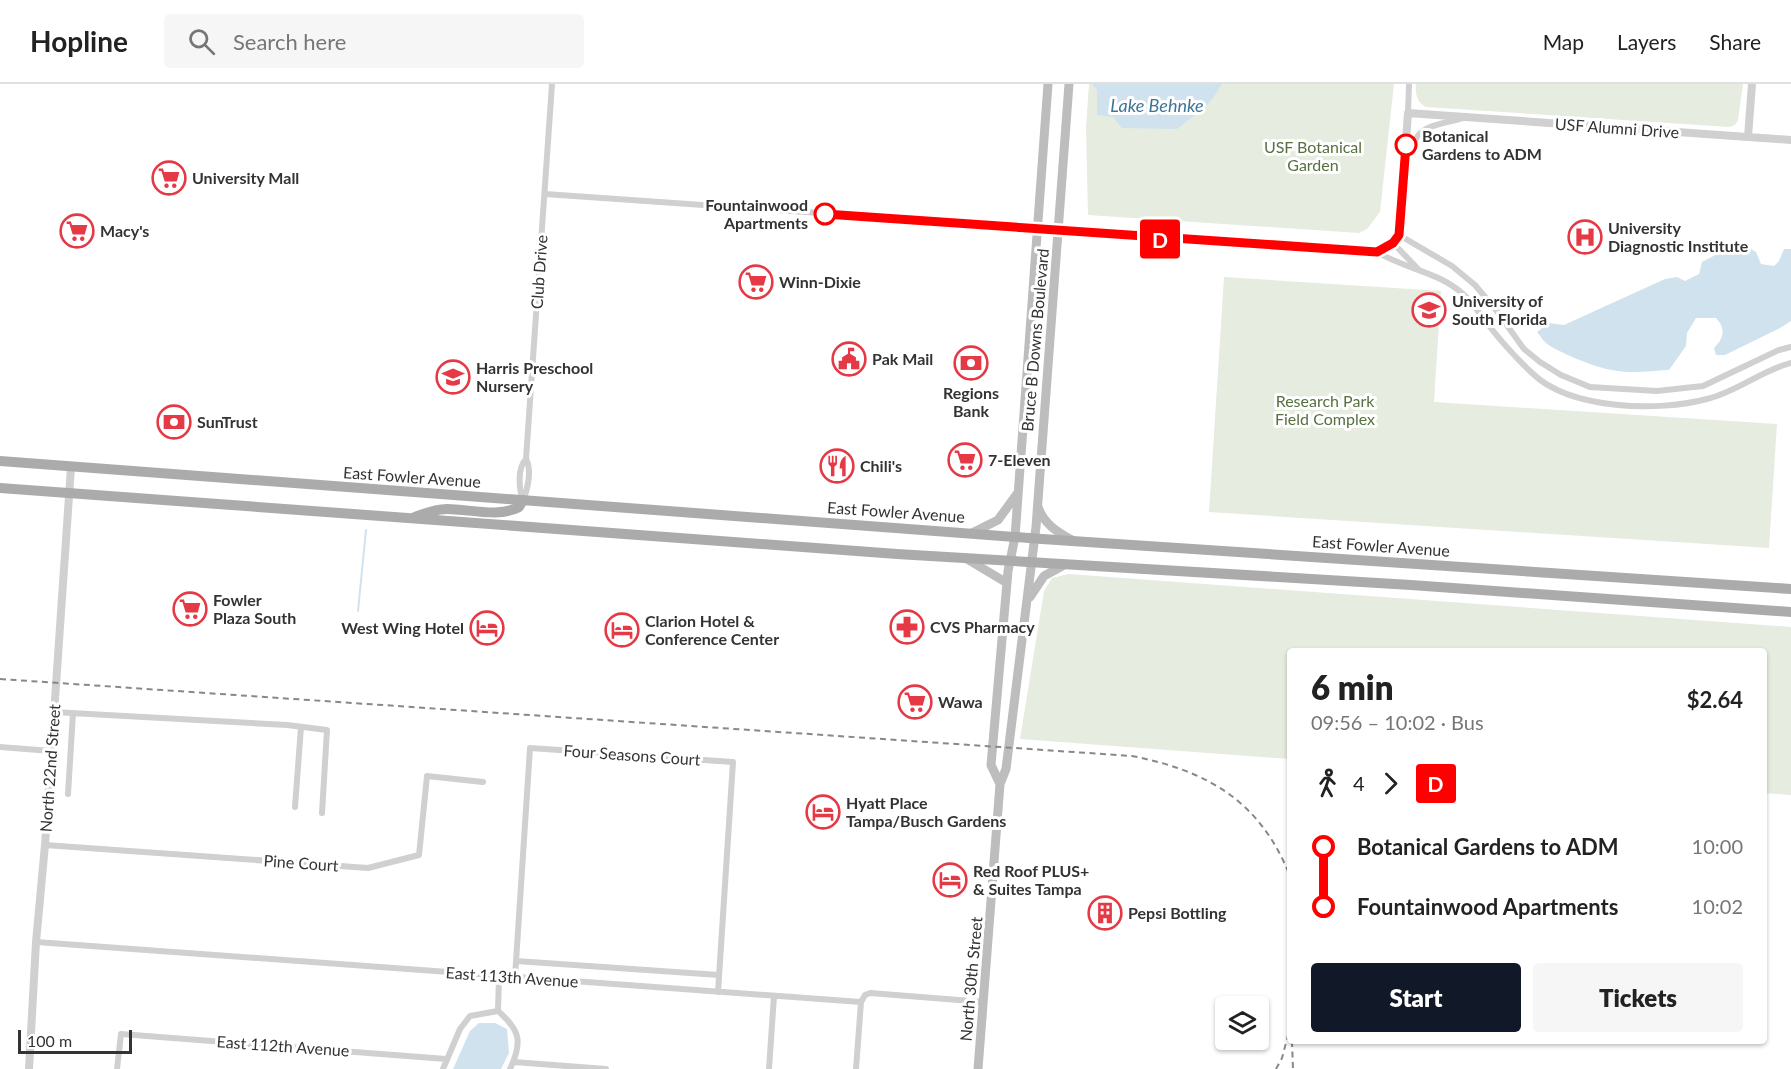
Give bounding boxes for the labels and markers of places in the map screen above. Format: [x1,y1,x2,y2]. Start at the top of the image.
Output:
place label: Botanical Gardens to ADM [1422,126,1542,163]
marker: Botanical Gardens to ADM [1395,134,1417,156]
supermarket icon: University Mall [151,160,187,196]
place label: University Mall [192,168,299,187]
place label: Fountainwood Apartments [705,195,808,232]
marker: Fountainwood Apartments [814,203,836,225]
supermarket icon: Macy's [59,213,95,249]
place label: University Diagnostic Institute [1608,218,1749,255]
hospital icon: University Diagnostic Institute [1567,219,1603,255]
place label: Macy's [100,221,149,240]
supermarket icon: Winn-Dixie [738,264,774,300]
place label: Winn-Dixie [779,272,861,291]
place label: University of South Florida [1452,291,1547,328]
school or university icon: University of South Florida [1411,292,1447,328]
public building icon: Pak Mail [831,341,867,377]
bank icon: Regions Bank [953,345,989,381]
place label: Pak Mail [872,349,933,368]
place label: Harris Preschool Nursery [476,358,593,395]
school or university icon: Harris Preschool Nursery [435,359,471,395]
place label: Regions Bank [943,383,999,420]
bank icon: SunTrust [156,404,192,440]
place label: SunTrust [197,412,258,431]
supermarket icon: 7-Eleven [947,442,983,478]
restaurant icon: Chili's [819,448,855,484]
place label: 7-Eleven [988,450,1051,469]
place label: Chili's [860,456,902,475]
place label: Fowler Plaza South [213,590,296,627]
supermarket icon: Fowler Plaza South [172,591,208,627]
pharmacy icon: CVS Pharmacy [889,609,925,645]
hotel icon: West Wing Hotel [469,610,505,646]
place label: Clarion Hotel & Conference Center [645,611,779,648]
hotel icon: Clarion Hotel & Conference Center [604,612,640,648]
place label: CVS Pharmacy [930,617,1035,636]
place label: West Wing Hotel [341,618,464,637]
supermarket icon: Wawa [897,684,933,720]
place label: Wawa [938,692,983,711]
place label: Hyatt Place Tampa/Busch Gardens [846,793,1006,830]
hotel icon: Hyatt Place Tampa/Busch Gardens [805,794,841,830]
place label: Red Roof PLUS+ & Suites Tampa [973,861,1089,898]
hotel icon: Red Roof PLUS+ & Suites Tampa [932,862,968,898]
building icon: Pepsi Bottling [1087,895,1123,931]
place label: Pepsi Bottling [1128,903,1227,922]

